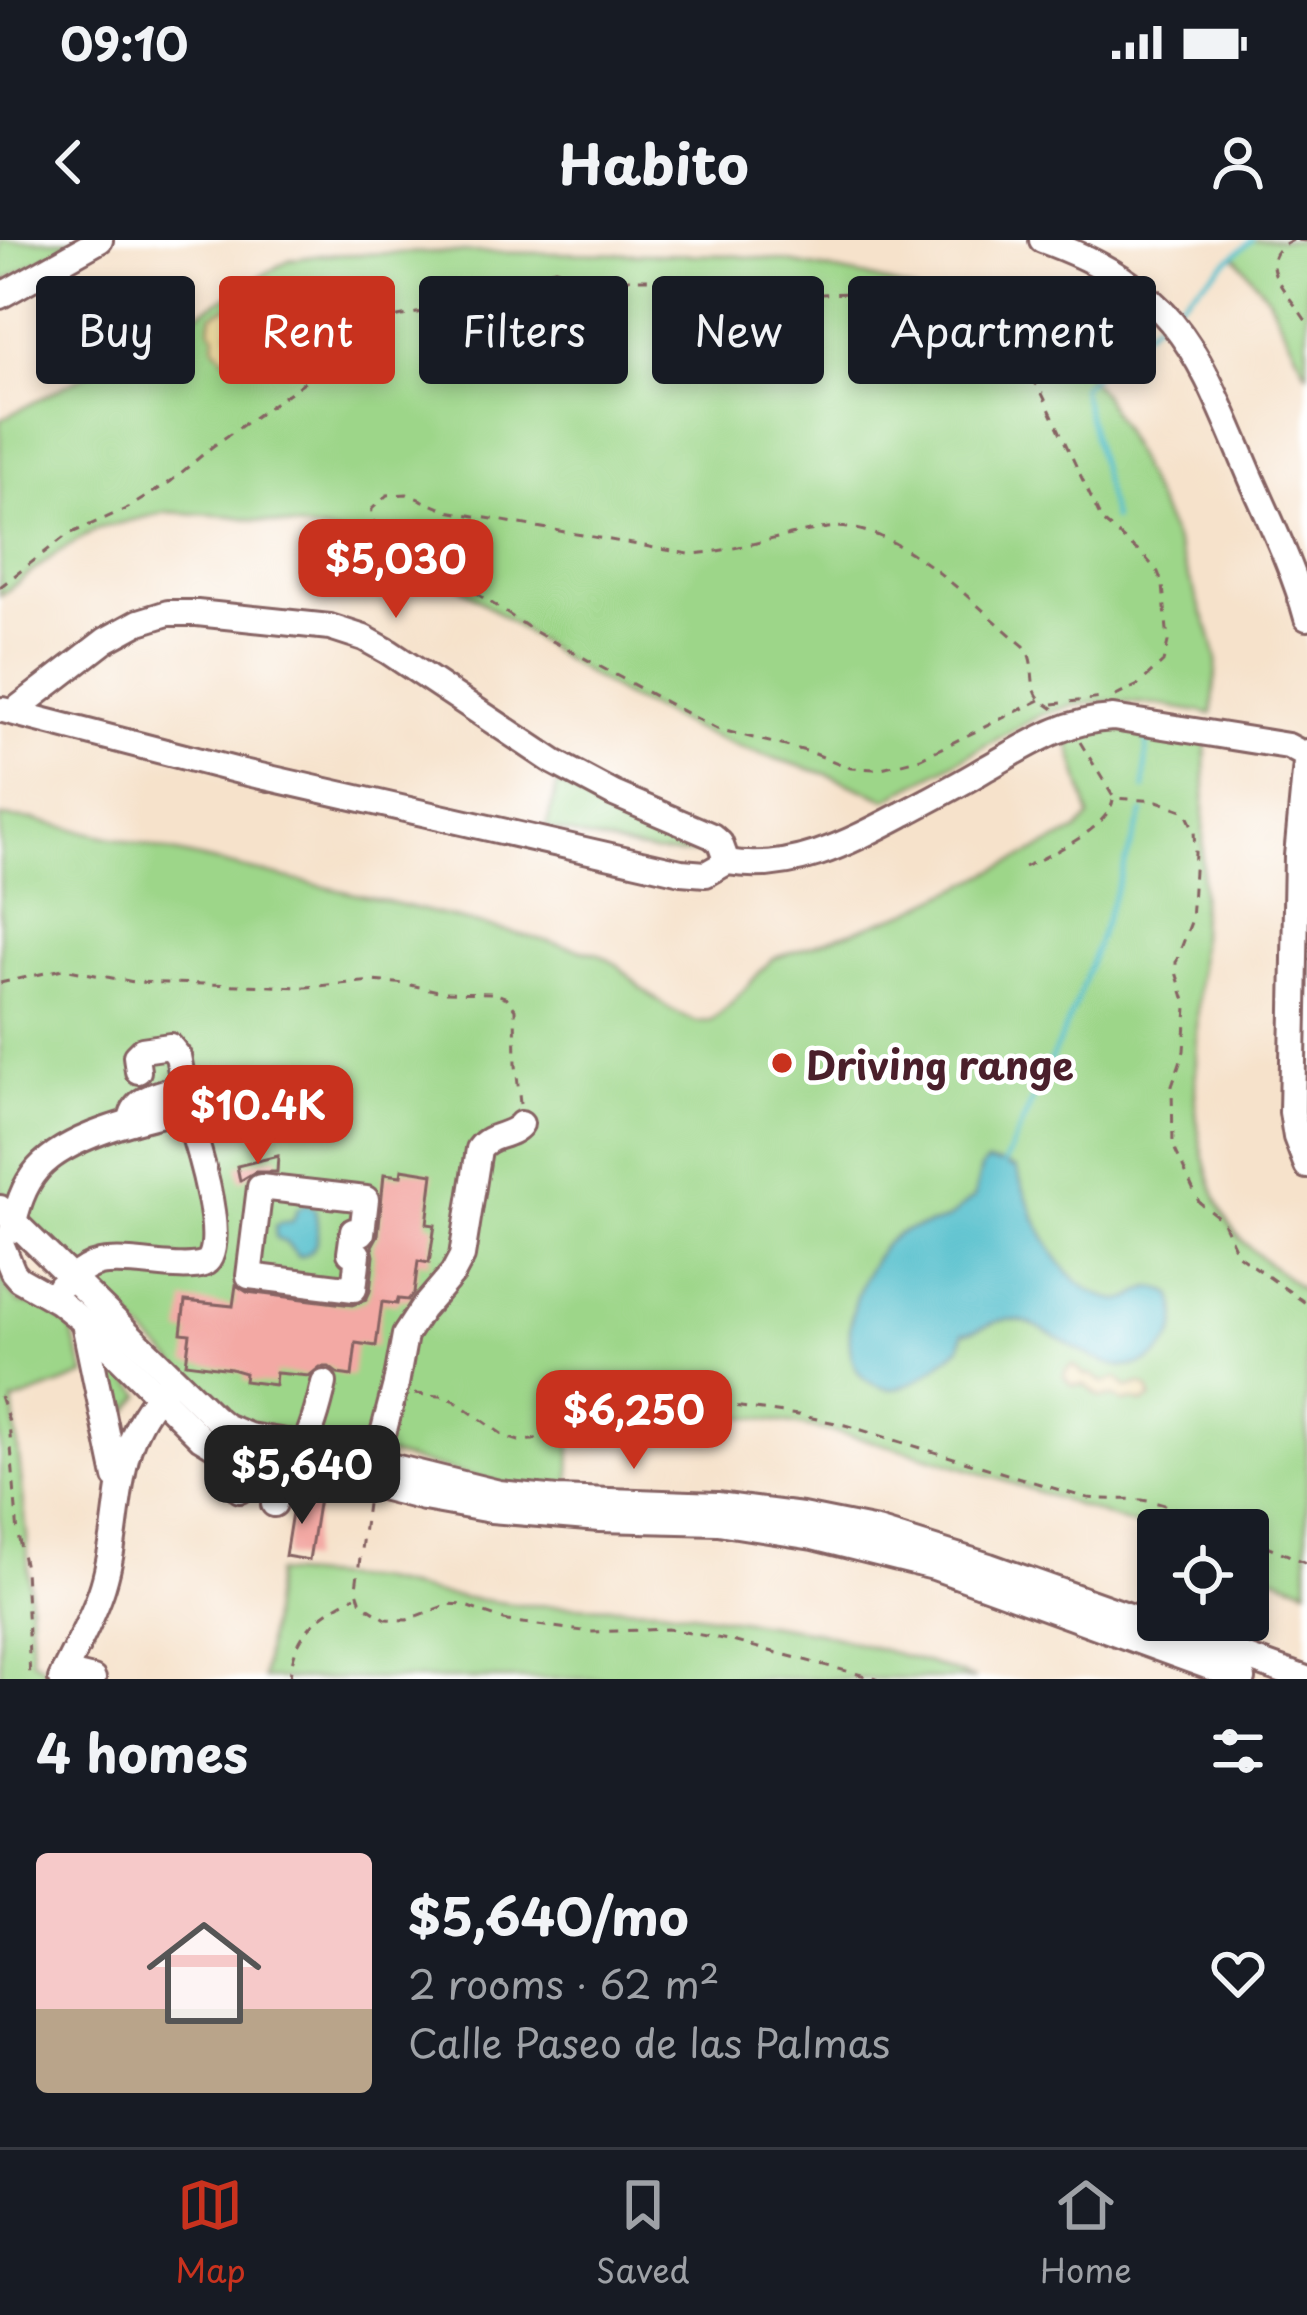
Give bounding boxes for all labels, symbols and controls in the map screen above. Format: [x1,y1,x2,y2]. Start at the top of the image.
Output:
text: 09:10 [60,8,188,76]
text: Habito [558,122,749,203]
icon: back [36,129,102,195]
icon: person [1205,129,1271,195]
chip: Buy [36,276,195,384]
chip: Rent [219,276,395,384]
chip: Filters [419,276,628,384]
chip: New [652,276,824,384]
chip: Apartment [848,276,1156,384]
pin: $5,030 [298,519,494,621]
text: $5,030 [325,528,467,587]
place label: Driving range [806,1034,1074,1093]
marker: Driving range [769,1050,795,1076]
pin: $10.4K [160,1065,356,1167]
text: $10.4K [190,1074,326,1133]
pin: $6,250 [536,1370,732,1472]
text: $6,250 [563,1379,705,1438]
pin: $5,640 [204,1425,400,1527]
text: $5,640 [231,1434,373,1493]
map controls [1137,1509,1269,1641]
button: locate [1137,1509,1269,1641]
text: 4 homes [36,1713,248,1790]
icon: filters [1205,1718,1271,1784]
text: $5,640/mo [408,1876,689,1953]
icon: home [132,1901,276,2045]
icon: heart [1205,1940,1271,2006]
text: 2 rooms · 62 m² [408,1953,720,2012]
text: Calle Paseo de las Palmas [408,2012,890,2071]
tab: Map [175,2172,246,2294]
tab: Saved [596,2172,690,2294]
tab: Home [1040,2172,1132,2294]

